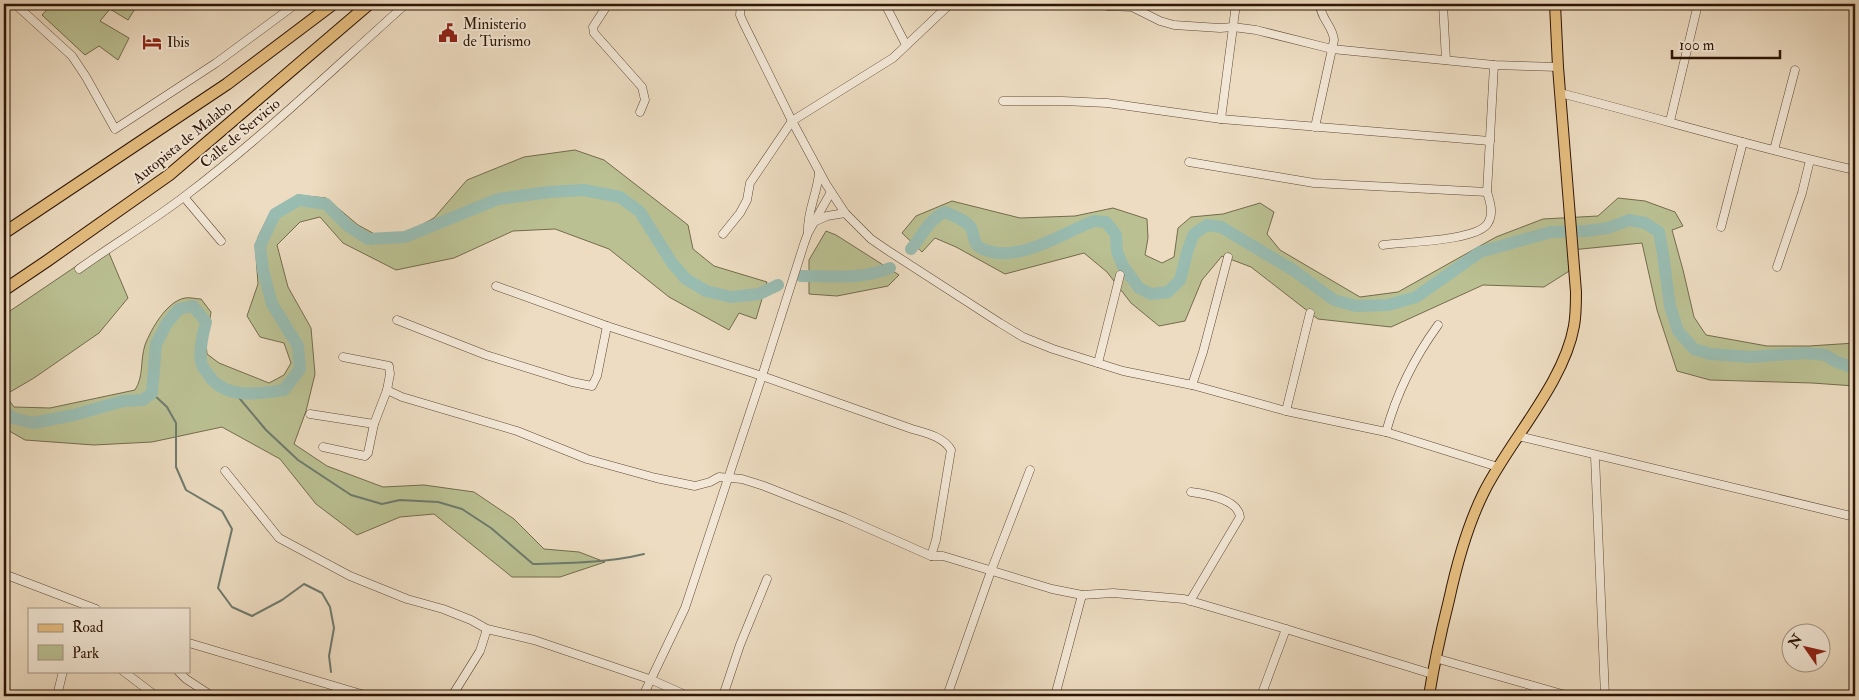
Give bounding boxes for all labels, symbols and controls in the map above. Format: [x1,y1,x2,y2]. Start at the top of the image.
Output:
place label: Ministerio de Turismo [463,15,531,51]
public building icon: Ministerio de Turismo [437,22,459,44]
scale bar [1672,28,1779,60]
hotel icon: Ibis [141,31,163,53]
place label: Ibis [167,33,190,52]
text: 100 m [1679,36,1715,55]
street label: Calle de Servicio [196,94,284,172]
street label: Autopista de Malabo [128,97,236,190]
legend [28,608,190,672]
text: Road [72,618,104,637]
north arrow [1782,622,1832,672]
text: N [1785,631,1806,652]
text: Park [72,644,99,663]

